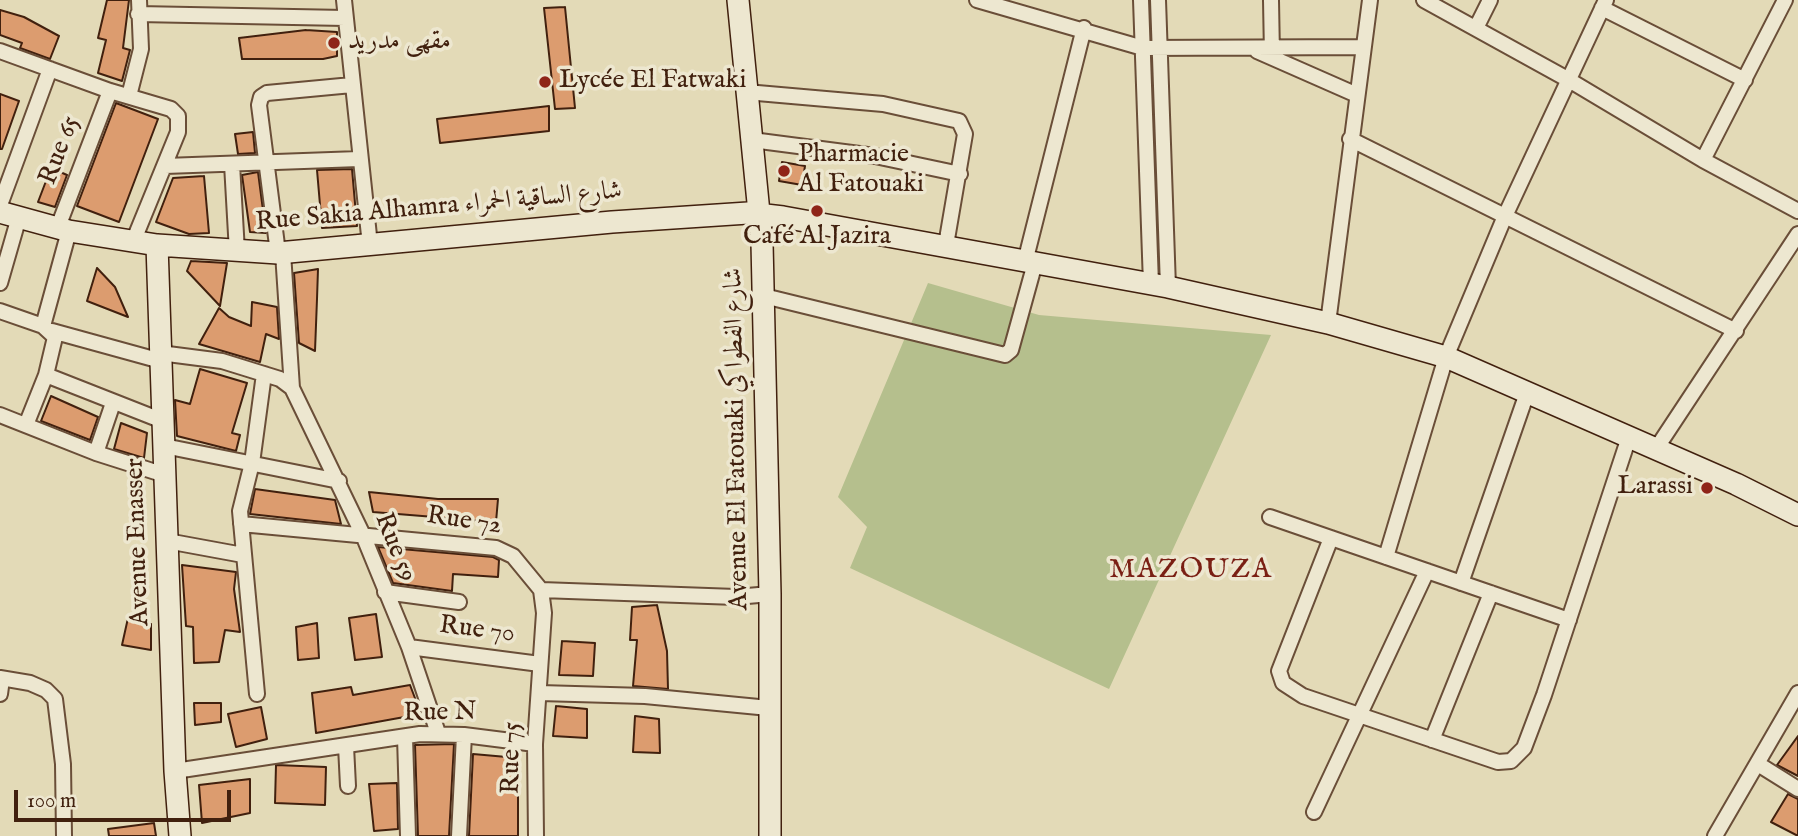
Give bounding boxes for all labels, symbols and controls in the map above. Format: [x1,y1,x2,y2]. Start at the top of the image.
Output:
place label: مقهى مدريد [348,27,451,59]
marker: مقهى مدريد [326,35,342,51]
place label: Lycée El Fatwaki [559,66,746,98]
marker: Lycée El Fatwaki [537,74,553,90]
street label: Rue 65 [34,112,88,190]
place label: Pharmacie Al Fatouaki [798,140,924,202]
marker: Pharmacie Al Fatouaki [776,163,792,179]
street label: Rue Sakia Alhamra شارع الساقية الحمراء [255,176,623,240]
marker: Café Al Jazira [809,203,825,219]
place label: Café Al Jazira [743,222,891,254]
street label: Avenue El Fatouaki شارع الفطواكي [719,267,757,611]
street label: Avenue Enasser [120,458,158,626]
place label: Larassi [1617,472,1693,504]
marker: Larassi [1699,480,1715,496]
street label: Rue 72 [425,501,503,543]
street label: Rue 59 [366,509,422,587]
district label: MAZOUZA [1110,554,1272,588]
street label: Rue 70 [438,611,516,651]
street label: Rue N [403,698,477,730]
street label: Rue 75 [497,722,529,794]
scale bar [18,776,234,820]
text: 100 m [27,788,76,815]

